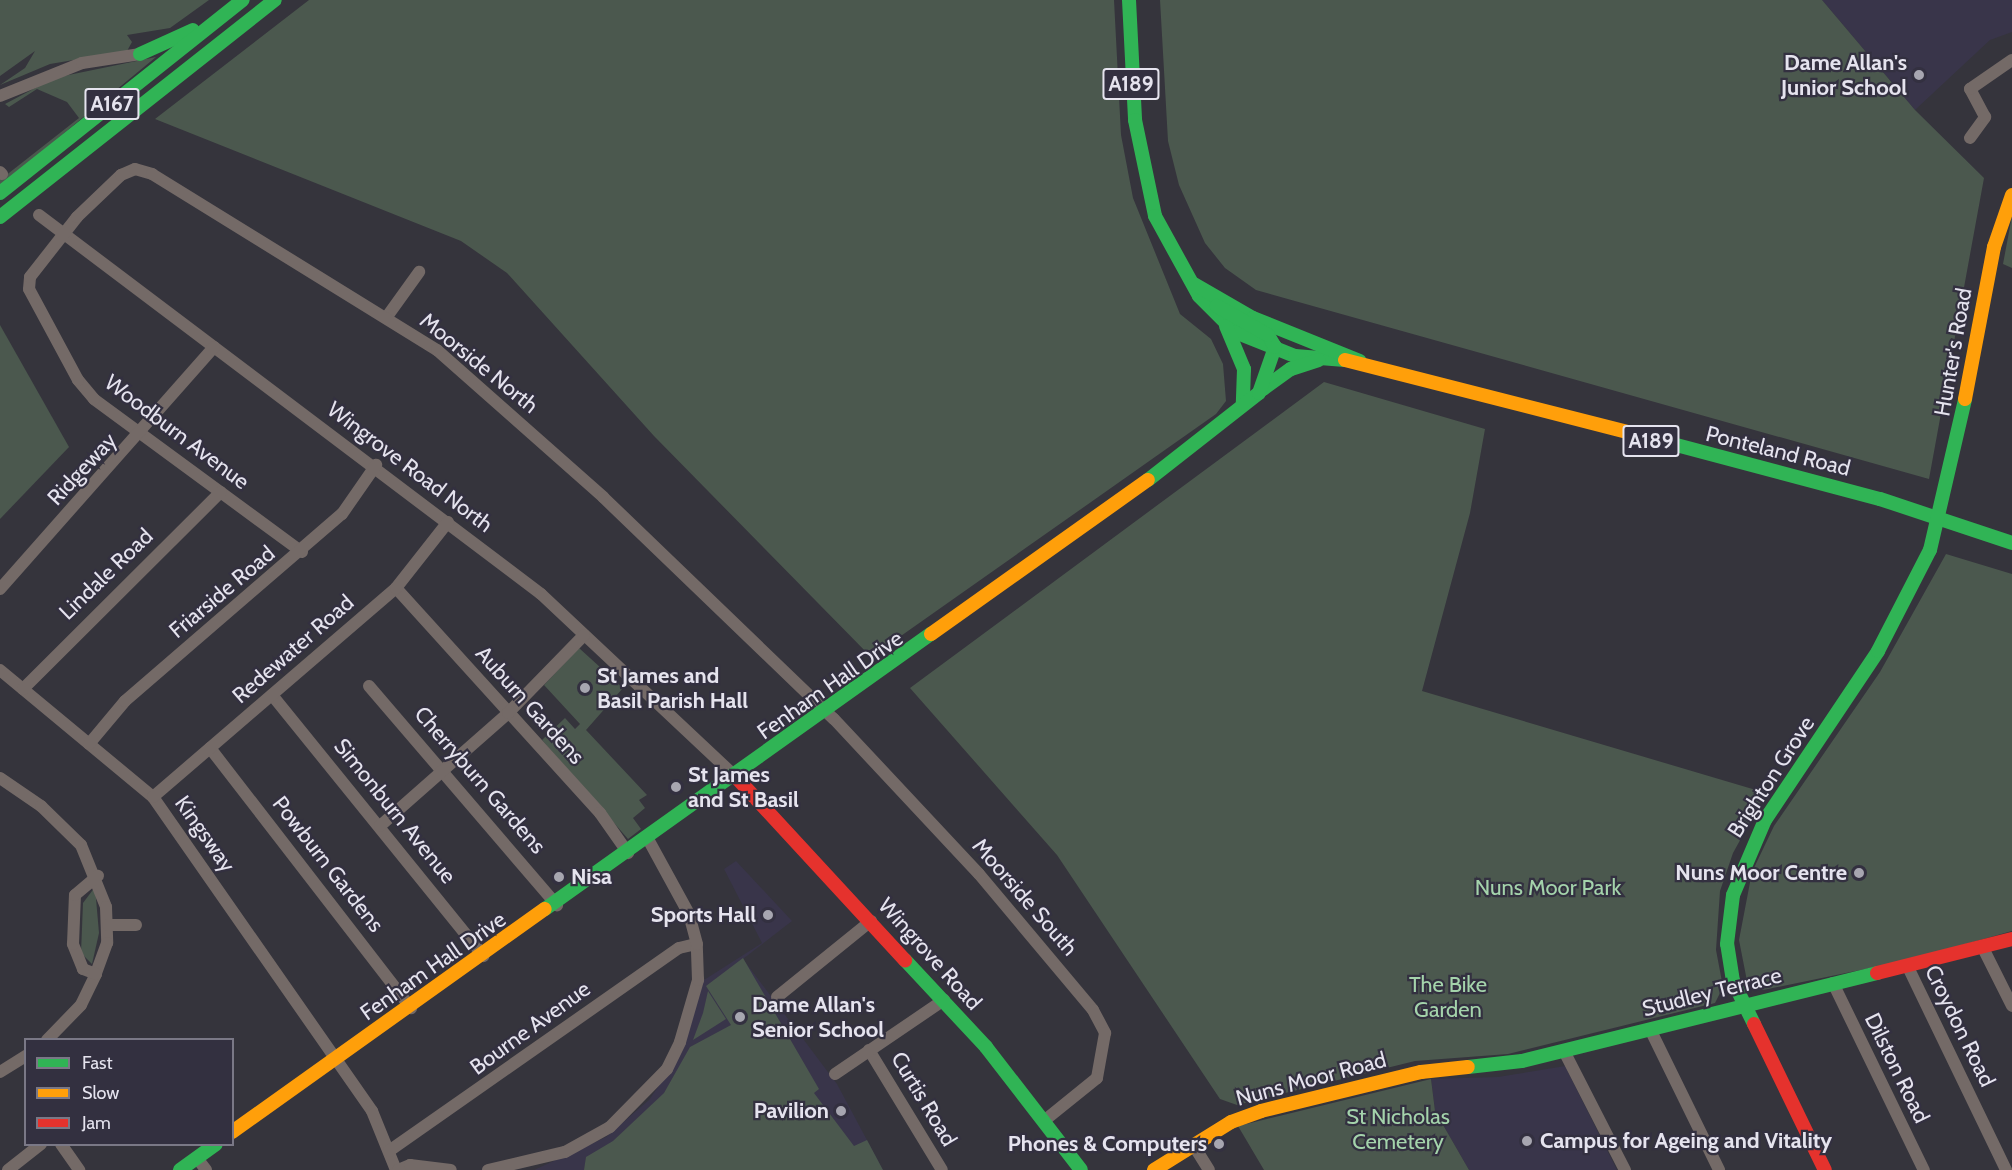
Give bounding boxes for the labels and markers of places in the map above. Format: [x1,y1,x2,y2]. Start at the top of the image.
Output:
place label: Dame Allan's Junior School [1781,49,1907,100]
marker: Dame Allan's Junior School [1912,68,1926,82]
place label: St James and Basil Parish Hall [597,662,748,714]
marker: St James and Basil Parish Hall [578,681,592,695]
place label: St James and St Basil [688,761,799,812]
marker: St James and St Basil [669,780,683,794]
place label: Nuns Moor Centre [1675,860,1847,886]
place label: Nisa [571,864,612,890]
marker: Nuns Moor Centre [1852,866,1866,880]
marker: Nisa [552,870,566,884]
place label: Sports Hall [651,902,756,928]
marker: Sports Hall [761,908,775,922]
place label: Dame Allan's Senior School [752,991,884,1042]
marker: Dame Allan's Senior School [733,1010,747,1024]
place label: Pavilion [754,1098,829,1124]
marker: Pavilion [834,1104,848,1118]
place label: Campus for Ageing and Vitality [1540,1128,1832,1154]
place label: Phones & Computers [1008,1131,1207,1157]
marker: Campus for Ageing and Vitality [1518,1132,1536,1150]
marker: Phones & Computers [1212,1137,1226,1151]

